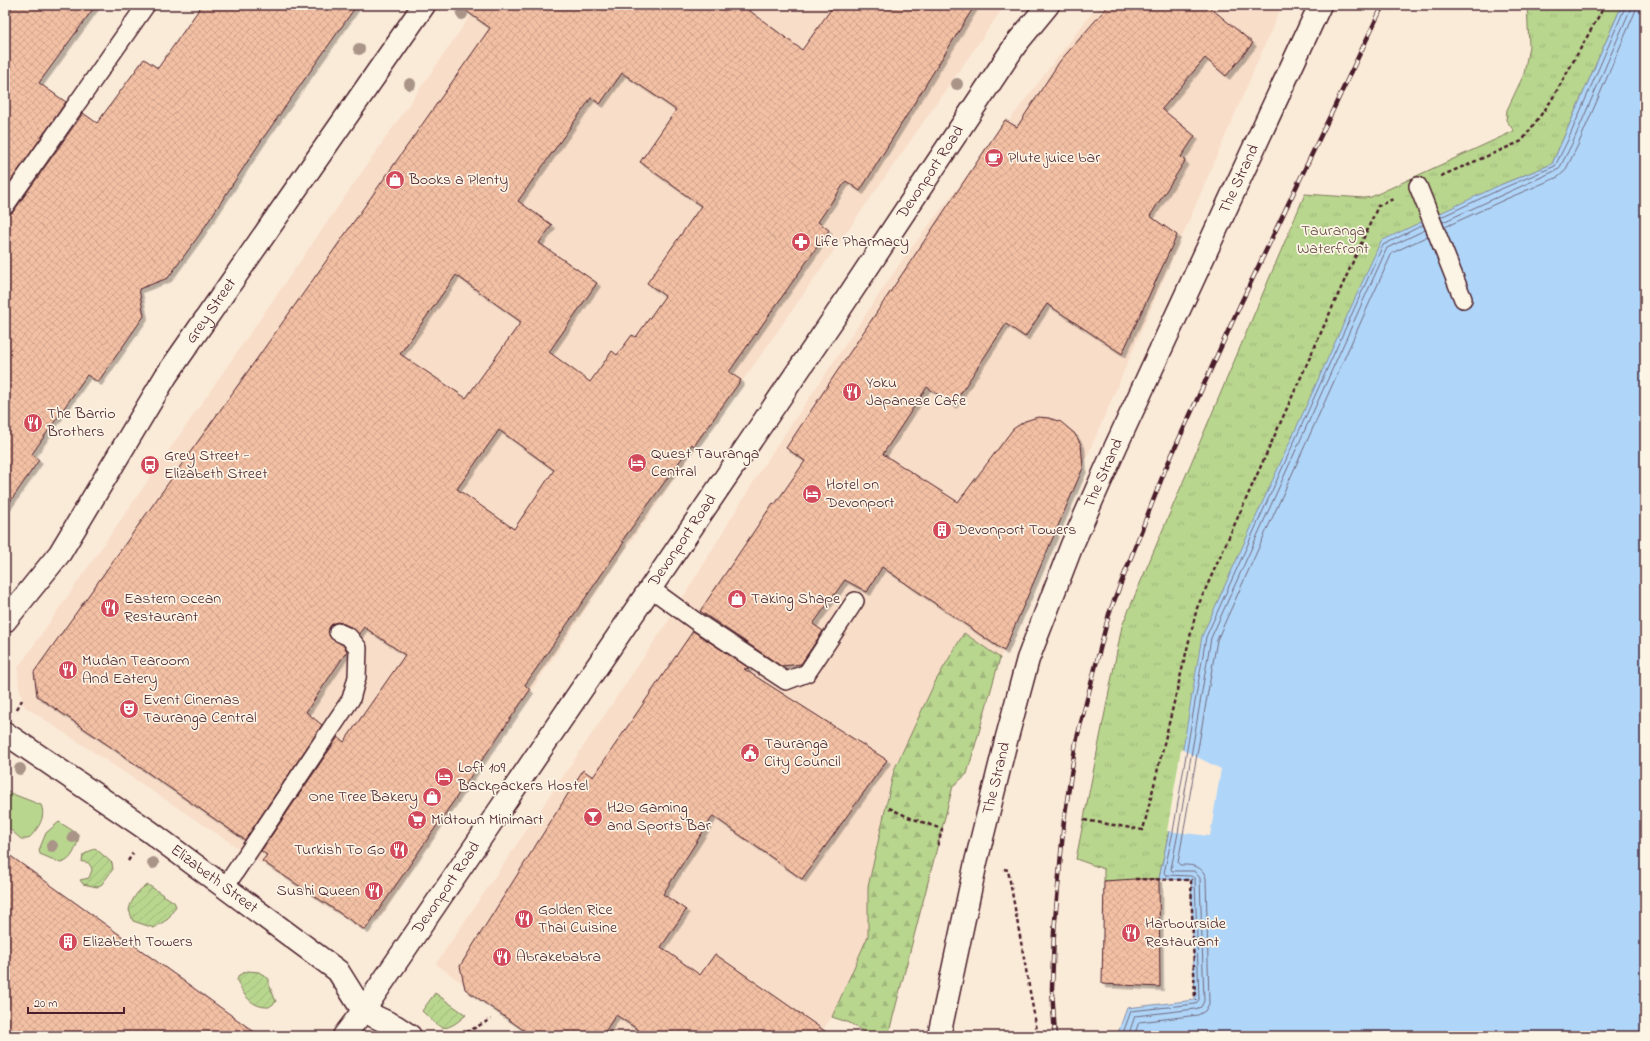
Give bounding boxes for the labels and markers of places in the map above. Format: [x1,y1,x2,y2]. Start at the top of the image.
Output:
place label: Plute juice bar [1008,146,1100,170]
cafe icon: Plute juice bar [983,147,1005,169]
place label: Books a Plenty [408,168,508,192]
shop icon: Books a Plenty [384,169,406,191]
place label: Life Pharmacy [815,230,909,254]
pharmacy icon: Life Pharmacy [790,231,812,253]
place label: Yoku Japanese Cafe [866,371,967,413]
restaurant icon: Yoku Japanese Cafe [841,381,863,403]
place label: The Barrio Brothers [46,402,115,444]
restaurant icon: The Barrio Brothers [22,412,44,434]
place label: Quest Tauranga Central [651,442,759,484]
place label: Grey Street - Elizabeth Street [164,444,268,486]
hotel icon: Quest Tauranga Central [626,452,648,474]
bus stop icon: Grey Street - Elizabeth Street [139,454,161,476]
place label: Hotel on Devonport [825,473,895,515]
hotel icon: Hotel on Devonport [801,483,823,505]
place label: Devonport Towers [955,518,1076,542]
building icon: Devonport Towers [931,519,953,541]
place label: Eastern Ocean Restaurant [124,587,221,629]
place label: Taking Shape [751,587,841,611]
shop icon: Taking Shape [726,588,748,610]
restaurant icon: Eastern Ocean Restaurant [99,597,121,619]
place label: Mudan Tearoom And Eatery [82,649,189,691]
restaurant icon: Mudan Tearoom And Eatery [57,659,79,681]
place label: Event Cinemas Tauranga Central [143,688,257,730]
theatre icon: Event Cinemas Tauranga Central [118,698,140,720]
place label: Tauranga City Council [764,732,841,774]
public building icon: Tauranga City Council [739,742,761,764]
place label: Loft 109 Backpackers Hostel [457,756,589,798]
hotel icon: Loft 109 Backpackers Hostel [433,766,455,788]
place label: One Tree Bakery [309,785,418,809]
shop icon: One Tree Bakery [421,786,443,808]
place label: H2O Gaming and Sports Bar [607,796,711,838]
bar icon: H2O Gaming and Sports Bar [582,806,604,828]
place label: Midtown Minimart [431,808,544,832]
supermarket icon: Midtown Minimart [406,809,428,831]
place label: Turkish To Go [294,838,385,862]
restaurant icon: Turkish To Go [388,839,410,861]
place label: Sushi Queen [276,879,360,903]
restaurant icon: Sushi Queen [363,880,385,902]
place label: Golden Rice Thai Cuisine [538,898,618,940]
restaurant icon: Golden Rice Thai Cuisine [513,908,535,930]
place label: Harbourside Restaurant [1145,912,1227,954]
restaurant icon: Harbourside Restaurant [1120,922,1142,944]
place label: Elizabeth Towers [82,930,193,954]
building icon: Elizabeth Towers [57,931,79,953]
place label: Abrakebabra [516,945,601,969]
restaurant icon: Abrakebabra [491,946,513,968]

